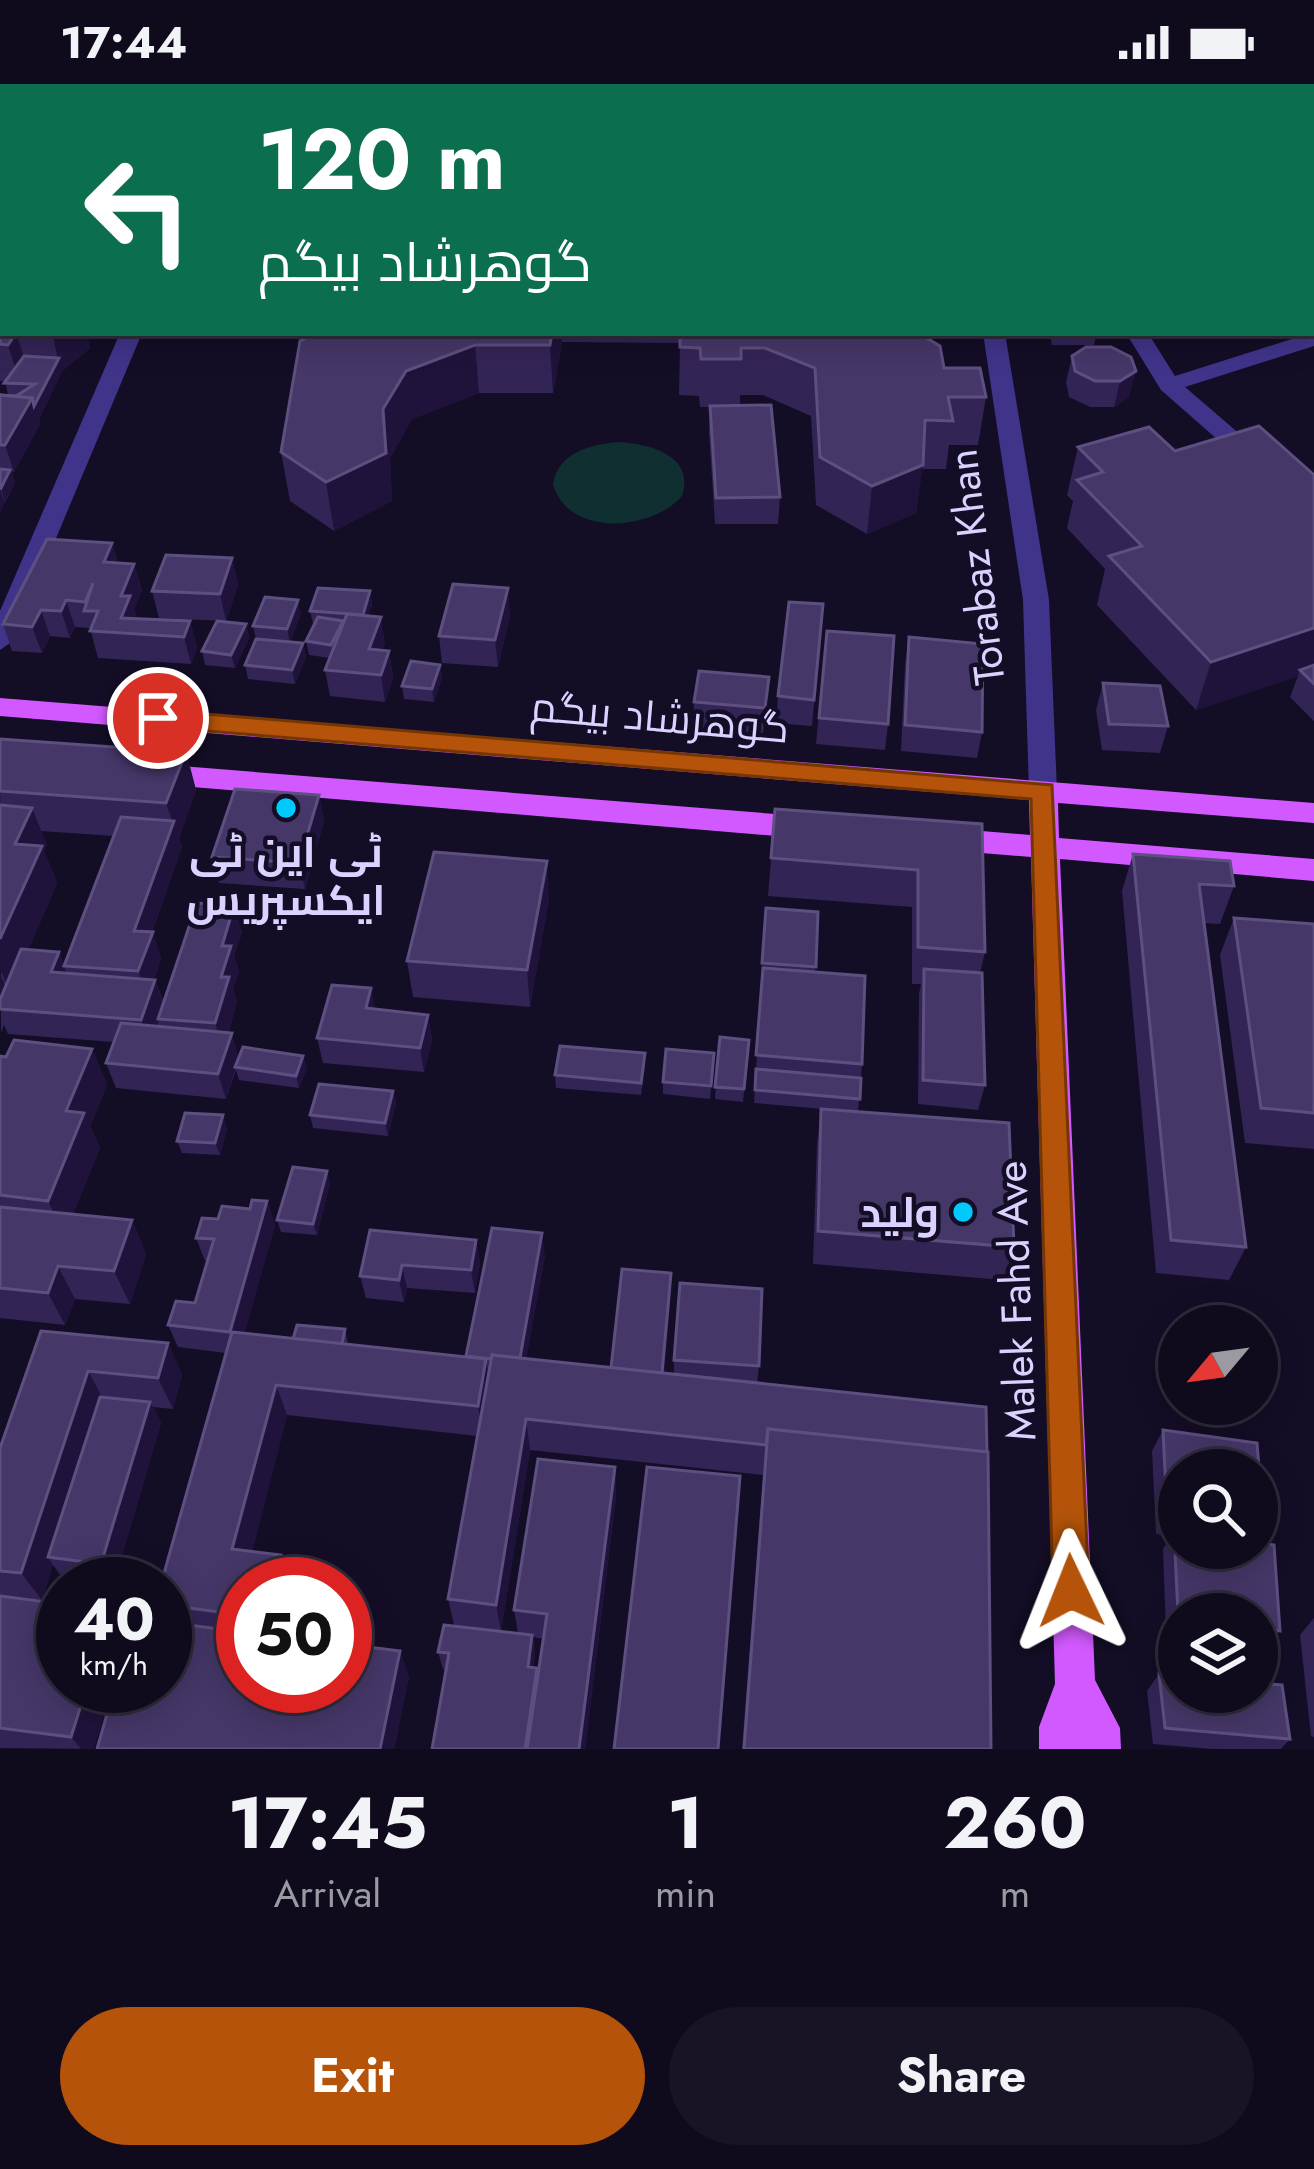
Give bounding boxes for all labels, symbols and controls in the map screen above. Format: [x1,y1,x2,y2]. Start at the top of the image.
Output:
text: 17:44 [60,10,187,75]
text: 120 m [258,99,506,221]
icon: left [60,132,216,288]
text: گوهرشاد بیگم [258,223,592,301]
street label: Torabaz Khan [931,446,1021,688]
pin [107,667,209,769]
street label: گوهرشاد بیگم [528,675,792,759]
icon: arrive [125,685,191,751]
marker: ٹی این ٹی ایکسپریس [273,795,299,821]
place label: ٹی این ٹی ایکسپریس [187,822,385,931]
street label: Malek Fahd Ave [981,1160,1051,1442]
place label: ولید [861,1182,939,1243]
marker: ولید [950,1199,976,1225]
north arrow [1158,1305,1278,1425]
map controls [1158,1305,1278,1713]
button: search [1158,1449,1278,1569]
position arrow [1008,1528,1134,1654]
speed limit sign: 50 [216,1557,372,1713]
text: 40 [73,1576,155,1663]
button: layers [1158,1593,1278,1713]
text: km/h [80,1643,148,1686]
text: 17:45 [227,1771,427,1875]
text: 1 [667,1771,704,1875]
text: 260 [943,1771,1086,1875]
text: Arrival [274,1865,381,1922]
text: min [655,1865,716,1922]
text: m [1000,1865,1030,1922]
button: Exit [60,2007,645,2145]
button: Share [669,2007,1254,2145]

